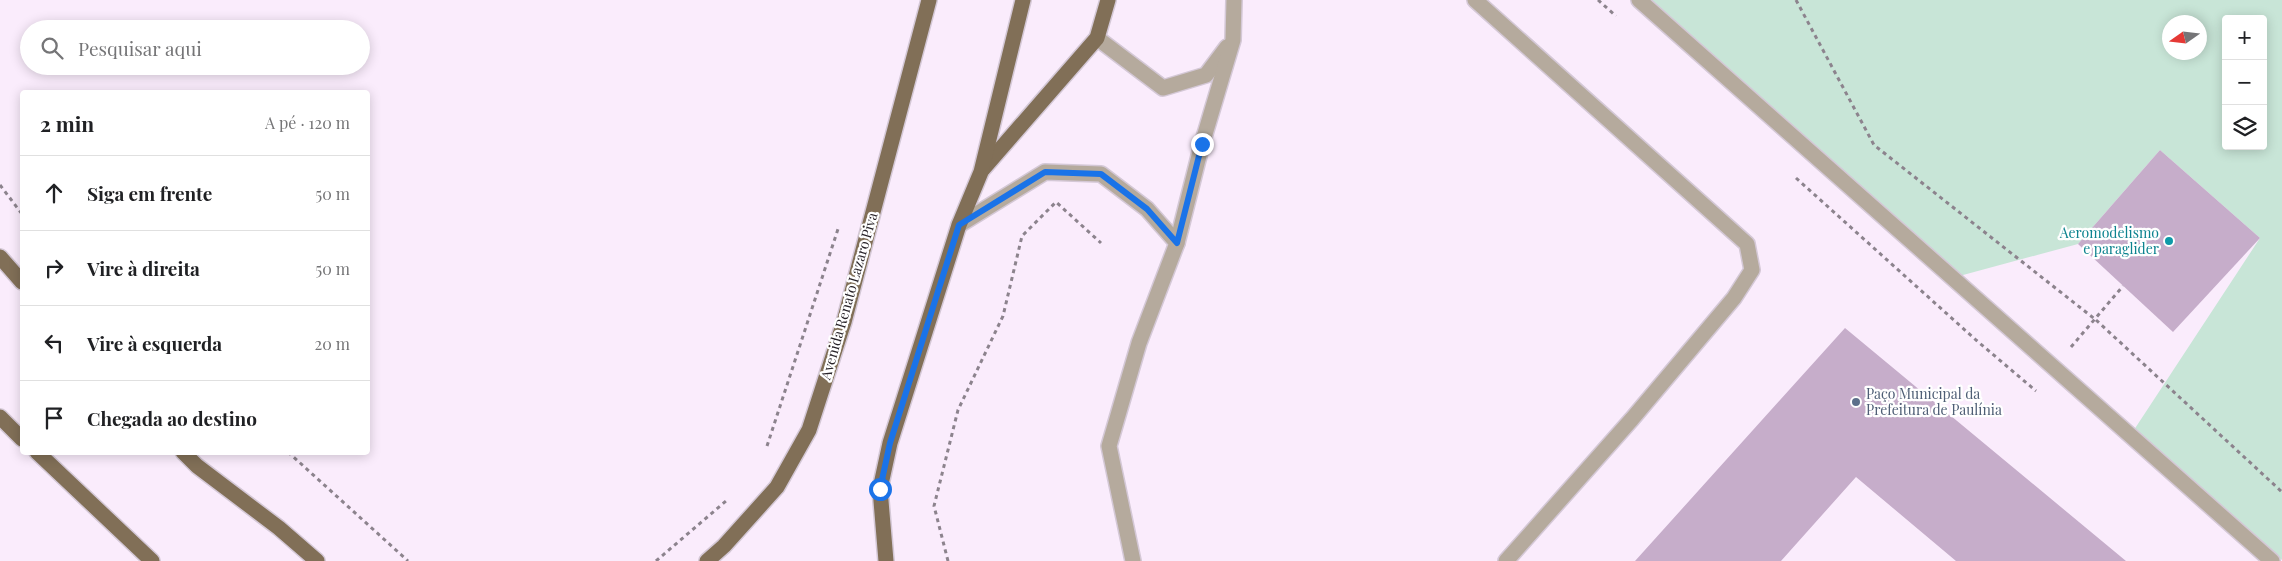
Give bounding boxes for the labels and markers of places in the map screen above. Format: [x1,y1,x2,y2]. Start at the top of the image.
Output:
place label: Aeromodelismo e paraglider [2059,223,2160,258]
marker: Aeromodelismo e paraglider [2163,235,2175,247]
place label: Paço Municipal da Prefeitura de Paulínia [1866,384,2002,419]
marker: Paço Municipal da Prefeitura de Paulínia [1850,396,1862,408]

